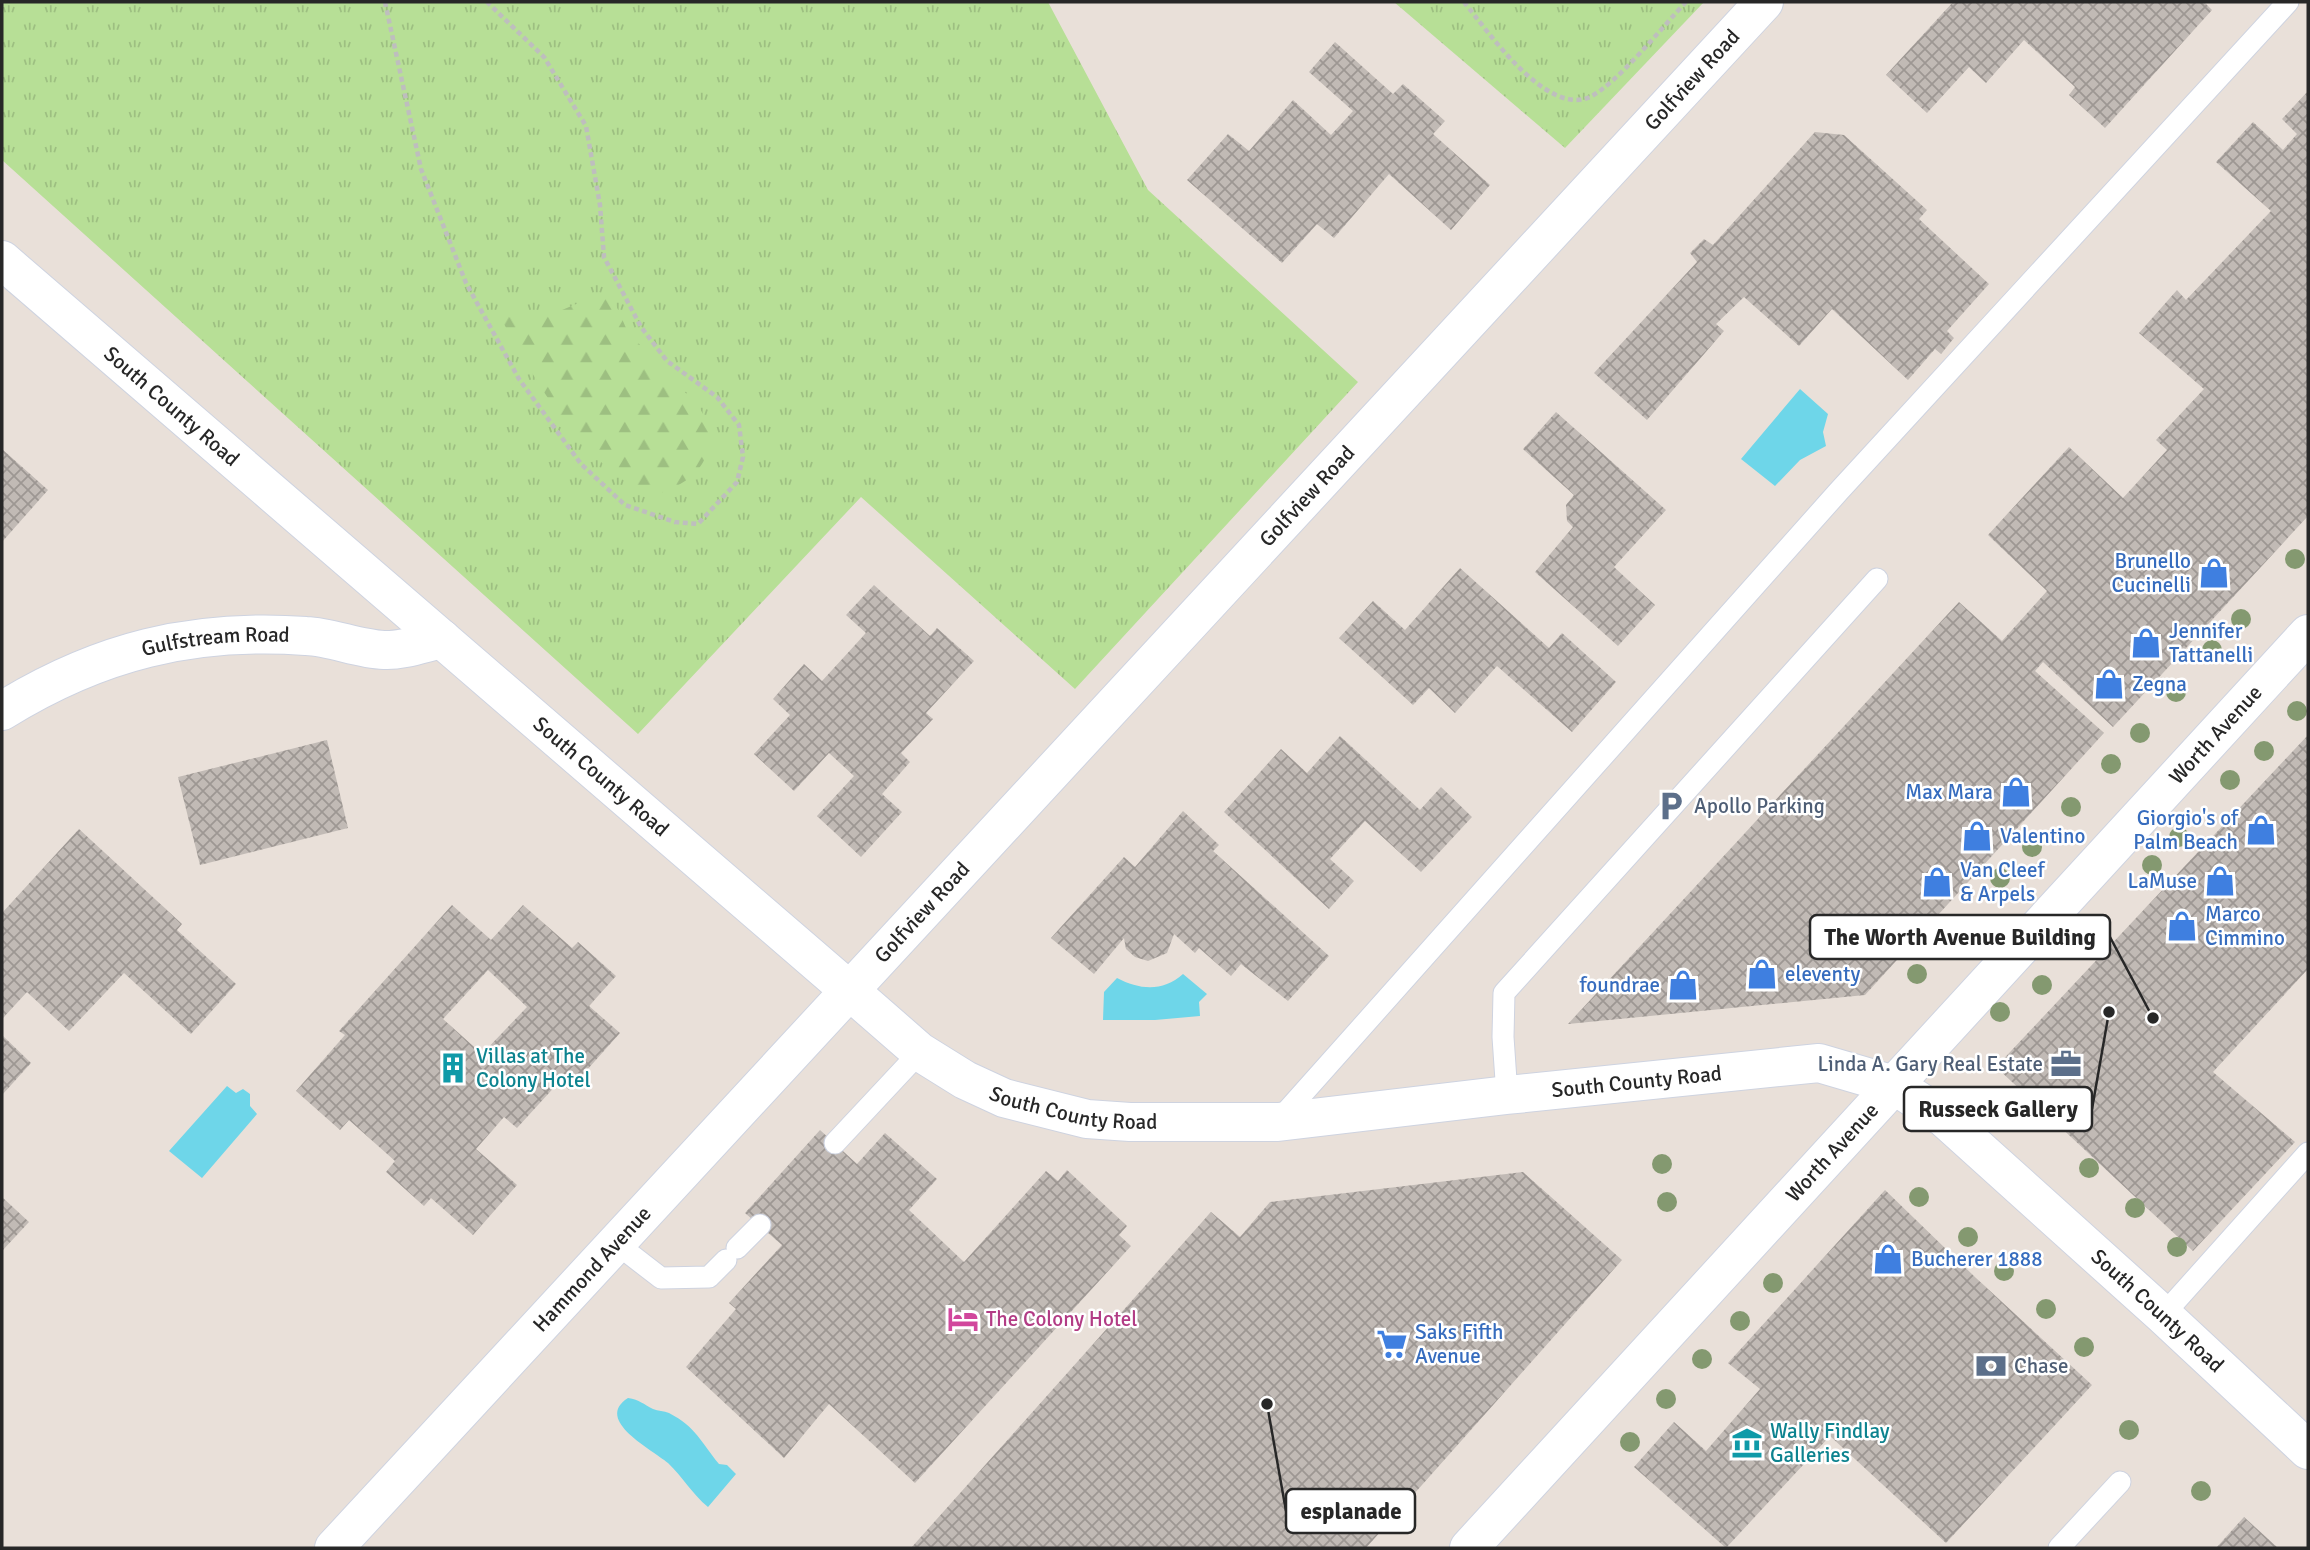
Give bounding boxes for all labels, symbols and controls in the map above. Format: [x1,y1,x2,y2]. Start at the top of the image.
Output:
street label: Golfview Road [1639,24,1745,136]
street label: South County Road [98,341,245,472]
street label: Golfview Road [1254,440,1360,552]
place label: Brunello Cucinelli [2112,548,2191,598]
shop icon: Brunello Cucinelli [2197,556,2231,590]
place label: Jennifer Tattanelli [2169,618,2253,668]
street label: Gulfstream Road [139,621,290,662]
shop icon: Jennifer Tattanelli [2129,626,2163,660]
shop icon: Zegna [2092,667,2126,701]
place label: Zegna [2132,671,2187,697]
street label: Worth Avenue [2164,680,2268,790]
street label: South County Road [528,711,674,842]
shop icon: Max Mara [1999,775,2033,809]
place label: Max Mara [1905,779,1993,805]
parking icon: Apollo Parking [1654,789,1688,823]
place label: Apollo Parking [1694,793,1825,819]
place label: Giorgio's of Palm Beach [2133,805,2239,855]
shop icon: Giorgio's of Palm Beach [2244,813,2278,847]
shop icon: Valentino [1960,819,1994,853]
place label: Valentino [2000,823,2085,849]
street label: Golfview Road [869,856,975,968]
place label: Van Cleef & Arpels [1960,857,2046,907]
shop icon: LaMuse [2203,864,2237,898]
shop icon: Van Cleef & Arpels [1920,865,1954,899]
place label: LaMuse [2127,868,2197,894]
place label: Marco Cimmino [2205,901,2285,951]
shop icon: Marco Cimmino [2165,909,2199,943]
callout: The Worth Avenue Building [1810,915,2110,959]
text: The Worth Avenue Building [1824,923,2096,952]
shop icon: eleventy [1745,957,1779,991]
place label: eleventy [1785,961,1860,987]
shop icon: foundrae [1666,968,1700,1002]
place label: foundrae [1580,972,1660,998]
place label: Villas at The Colony Hotel [476,1043,591,1093]
office icon: Linda A. Gary Real Estate [2049,1047,2083,1081]
building icon: Villas at The Colony Hotel [436,1051,470,1085]
place label: Linda A. Gary Real Estate [1817,1051,2043,1077]
street label: South County Road [1550,1060,1723,1103]
street label: South County Road [985,1080,1157,1135]
callout: Russeck Gallery [1904,1087,2092,1131]
text: Russeck Gallery [1918,1095,2078,1124]
street label: Worth Avenue [1780,1097,1884,1207]
street label: Hammond Avenue [527,1201,657,1337]
shop icon: Bucherer 1888 [1871,1242,1905,1276]
street label: South County Road [2086,1244,2229,1378]
place label: Bucherer 1888 [1911,1246,2043,1272]
hotel icon: The Colony Hotel [946,1302,980,1336]
place label: The Colony Hotel [986,1306,1138,1332]
place label: Saks Fifth Avenue [1415,1319,1503,1369]
supermarket icon: Saks Fifth Avenue [1375,1327,1409,1361]
bank icon: Chase [1974,1349,2008,1383]
place label: Chase [2014,1353,2068,1379]
place label: Wally Findlay Galleries [1770,1418,1890,1468]
museum icon: Wally Findlay Galleries [1730,1426,1764,1460]
callout: esplanade [1286,1489,1415,1533]
text: esplanade [1300,1497,1402,1526]

